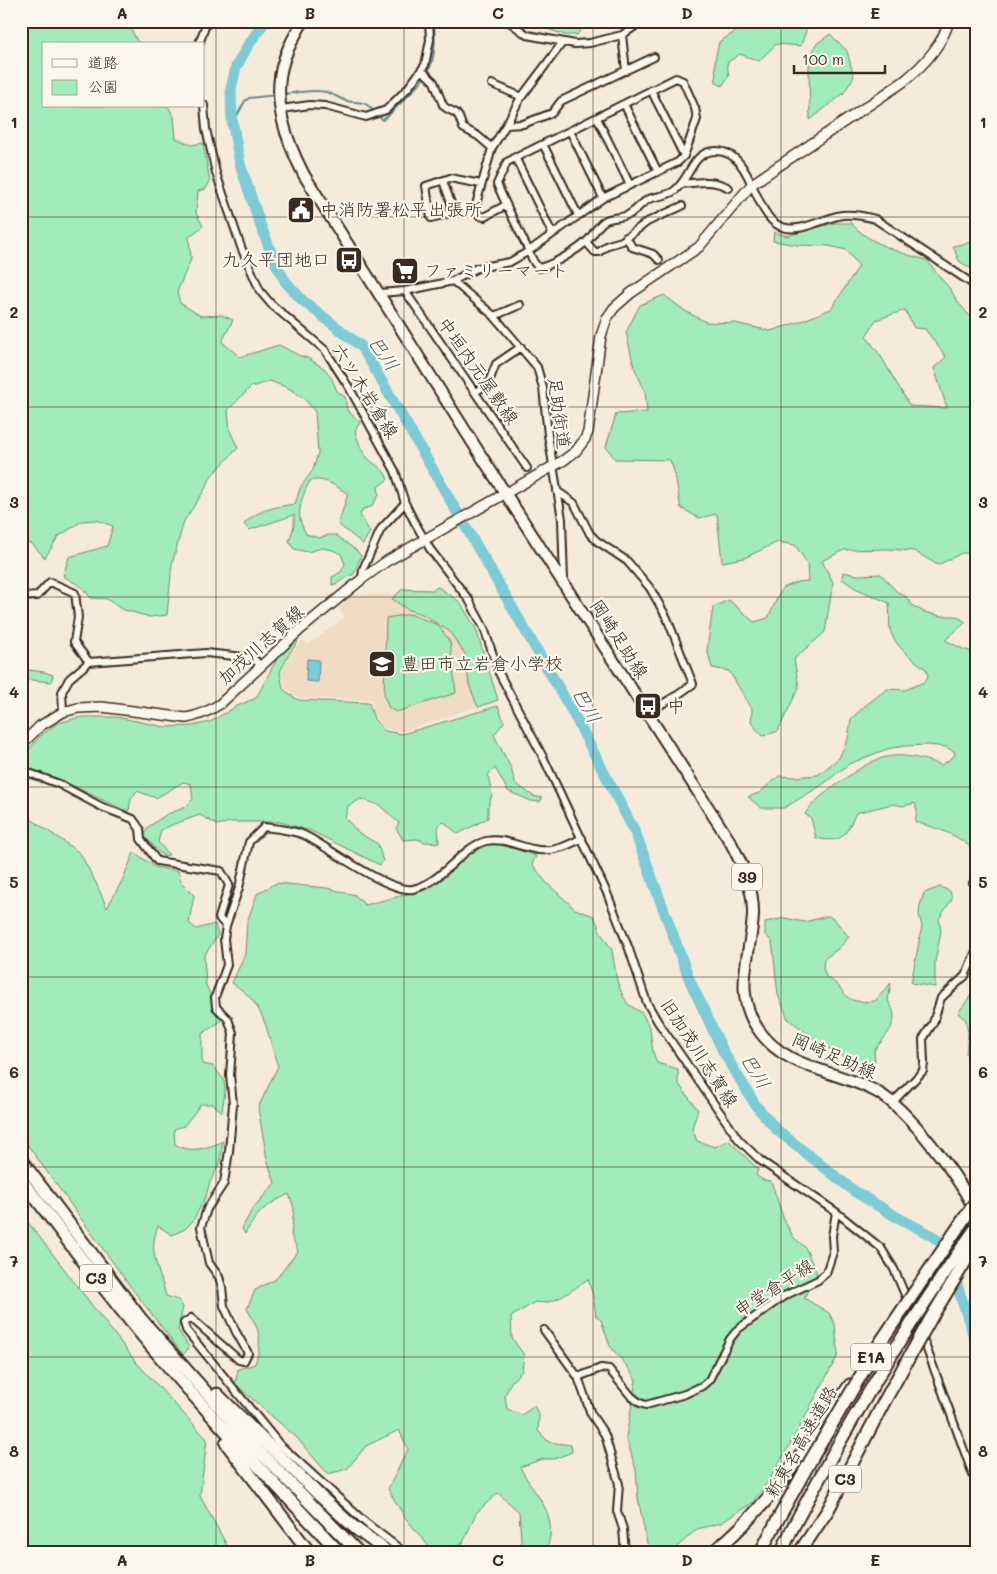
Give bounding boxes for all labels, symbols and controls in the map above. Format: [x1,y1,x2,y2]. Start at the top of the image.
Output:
text: A [116,2,128,23]
text: B [305,2,315,23]
text: C [492,2,504,23]
text: D [681,2,693,23]
text: E [870,2,880,23]
legend [42,42,205,108]
scale bar [794,42,886,74]
text: 100 m [802,49,844,69]
text: 道路 [88,52,118,72]
text: 公園 [88,76,118,96]
text: 1 [10,111,18,132]
text: 1 [979,111,987,132]
public building icon: 中消防署松平出張所 [286,195,316,225]
place label: 中消防署松平出張所 [320,197,482,221]
bus stop icon: 九久平団地口 [334,245,364,275]
place label: 九久平団地口 [222,247,330,271]
supermarket icon: ファミリーマート [390,256,420,286]
place label: ファミリーマート [424,258,568,282]
text: 2 [10,301,19,322]
text: 2 [979,301,988,322]
street label: 中垣内元屋敷線 [433,312,525,429]
water label: 巴川 [363,330,405,375]
street label: 六ツ木岩倉線 [327,338,405,443]
street label: 足助街道 [543,376,577,450]
text: 3 [9,491,19,512]
text: 3 [978,491,988,512]
street label: 岡崎足助線 [585,594,654,683]
street label: 加茂川志賀線 [212,599,308,689]
school or university icon: 豊田市立岩倉小学校 [367,649,397,679]
place label: 豊田市立岩倉小学校 [401,651,563,675]
text: 4 [9,681,19,702]
text: 4 [978,681,988,702]
water label: 巴川 [567,682,608,727]
bus stop icon: 中 [633,691,663,721]
place label: 中 [667,693,685,717]
road number: 39 [732,864,762,890]
text: 5 [9,871,19,892]
text: 5 [978,871,988,892]
street label: 旧加茂川志賀線 [655,993,744,1112]
street label: 岡崎足助線 [788,1026,881,1084]
water label: 巴川 [736,1048,777,1093]
text: 6 [9,1061,19,1082]
text: 6 [978,1061,988,1082]
text: 7 [10,1250,19,1271]
text: 7 [979,1250,988,1271]
street label: 申堂倉平線 [729,1253,818,1322]
road number: C3 [80,1264,112,1292]
road number: E1A [851,1344,891,1370]
street label: 新東名高速道路 [758,1381,842,1502]
text: 8 [9,1440,19,1461]
text: 8 [978,1440,988,1461]
road number: C3 [829,1466,861,1492]
text: A [116,1549,128,1570]
text: B [305,1549,315,1570]
text: C [492,1549,504,1570]
text: D [681,1549,693,1570]
text: E [870,1549,880,1570]

